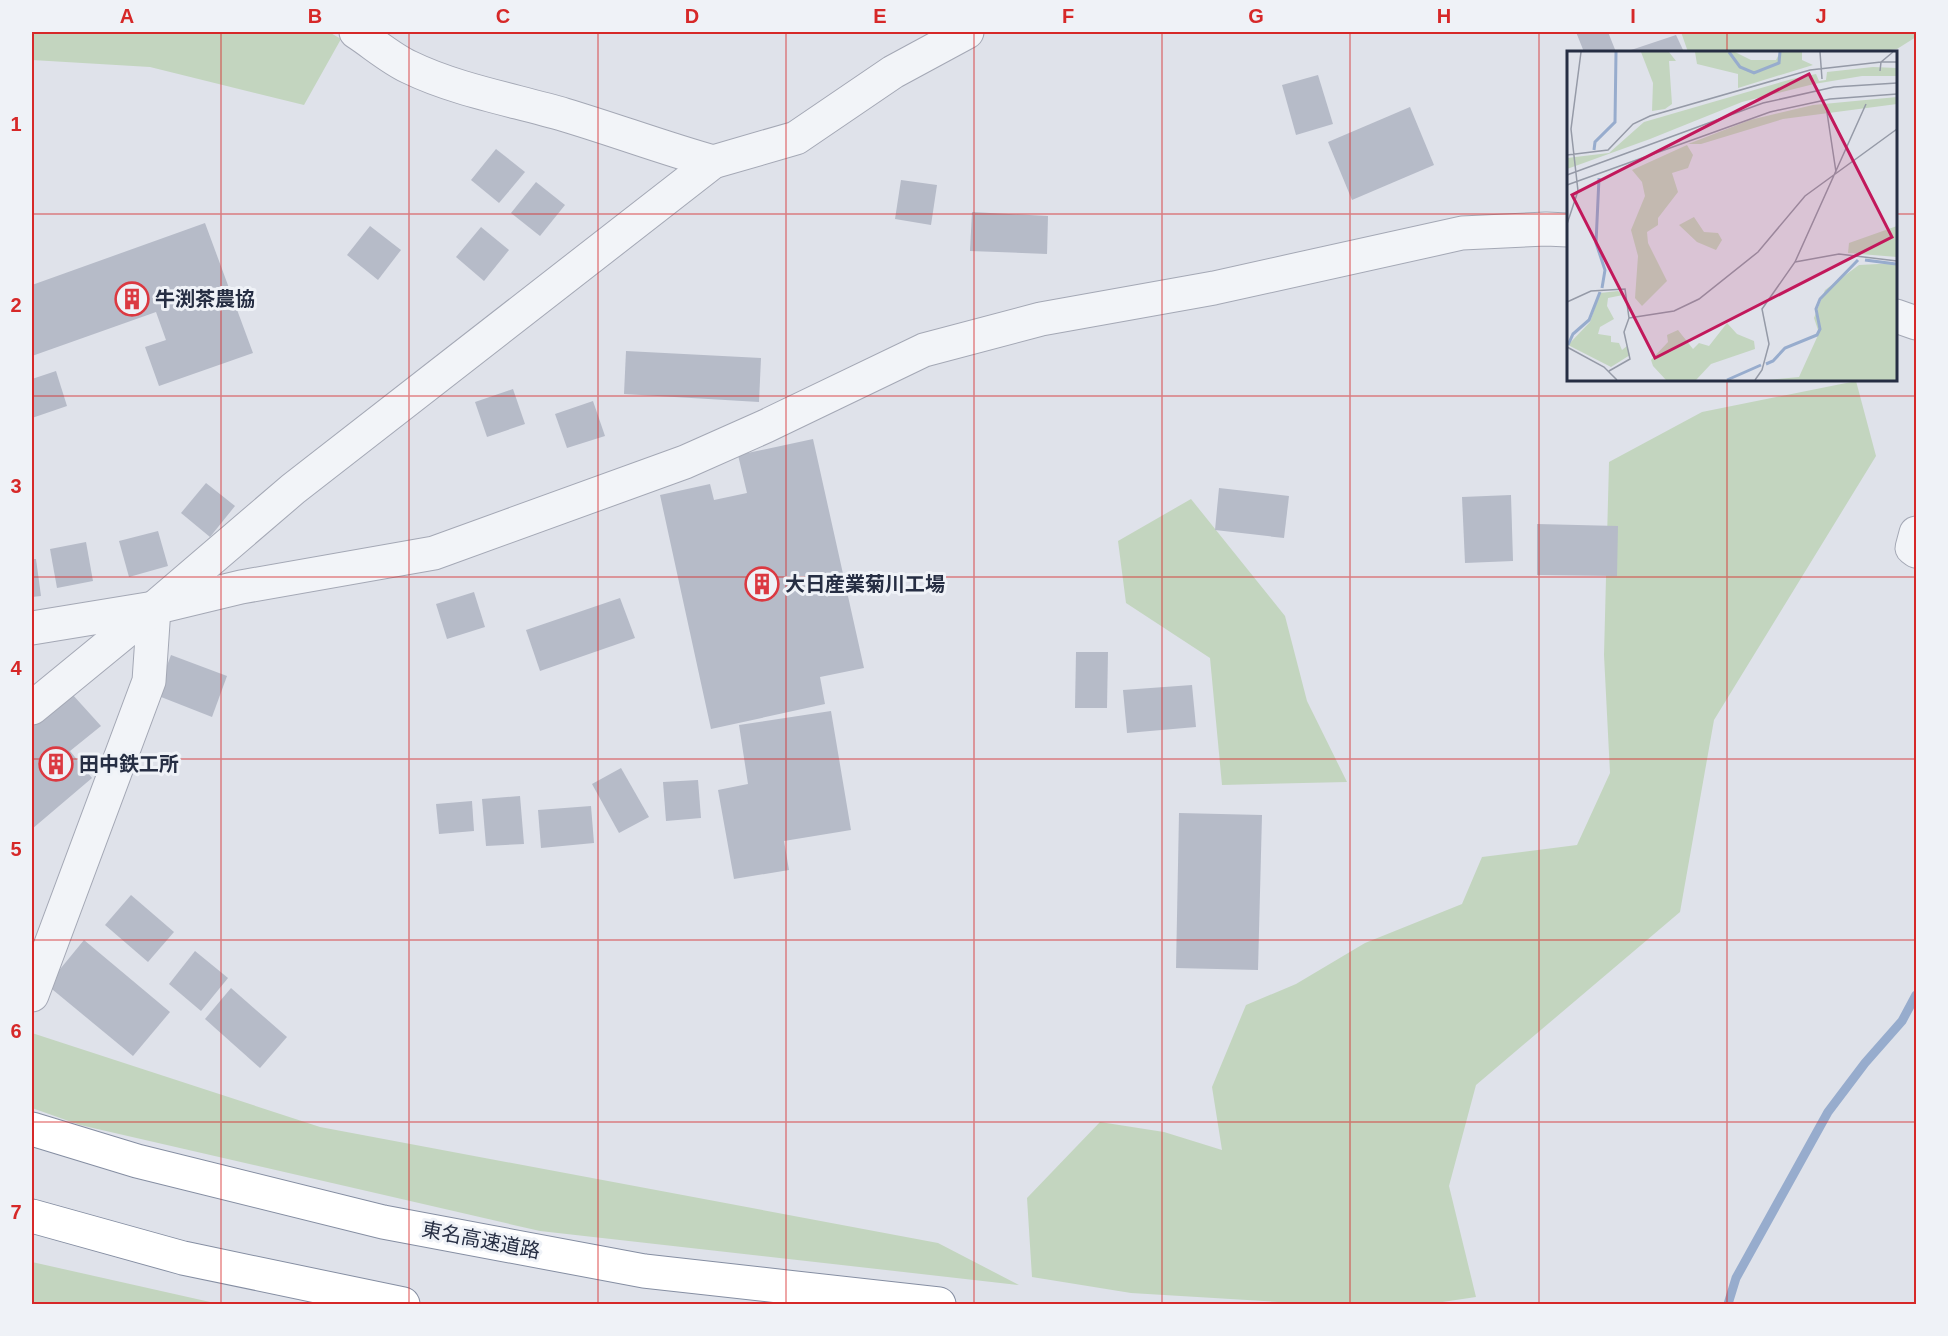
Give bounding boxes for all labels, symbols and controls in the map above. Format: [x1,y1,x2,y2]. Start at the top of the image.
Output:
text: A [120,5,134,27]
text: B [308,5,322,27]
text: C [496,5,510,27]
text: D [685,5,699,27]
text: E [873,5,887,27]
text: F [1062,5,1074,27]
text: G [1248,5,1264,27]
text: H [1437,5,1451,27]
text: I [1630,5,1636,27]
text: J [1815,5,1827,27]
inset map [1567,51,1897,381]
text: 1 [10,113,22,135]
building icon: 牛渕茶農協 [114,281,150,317]
place label: 牛渕茶農協 [155,288,255,310]
text: 2 [10,294,22,316]
text: 3 [10,475,22,497]
building icon: 大日産業菊川工場 [744,566,780,602]
place label: 大日産業菊川工場 [785,573,945,595]
text: 4 [10,657,22,679]
building icon: 田中鉄工所 [38,746,74,782]
place label: 田中鉄工所 [79,753,179,775]
text: 5 [10,838,22,860]
text: 6 [10,1020,22,1042]
text: 7 [10,1201,22,1223]
street label: 東名高速道路 [420,1218,542,1262]

